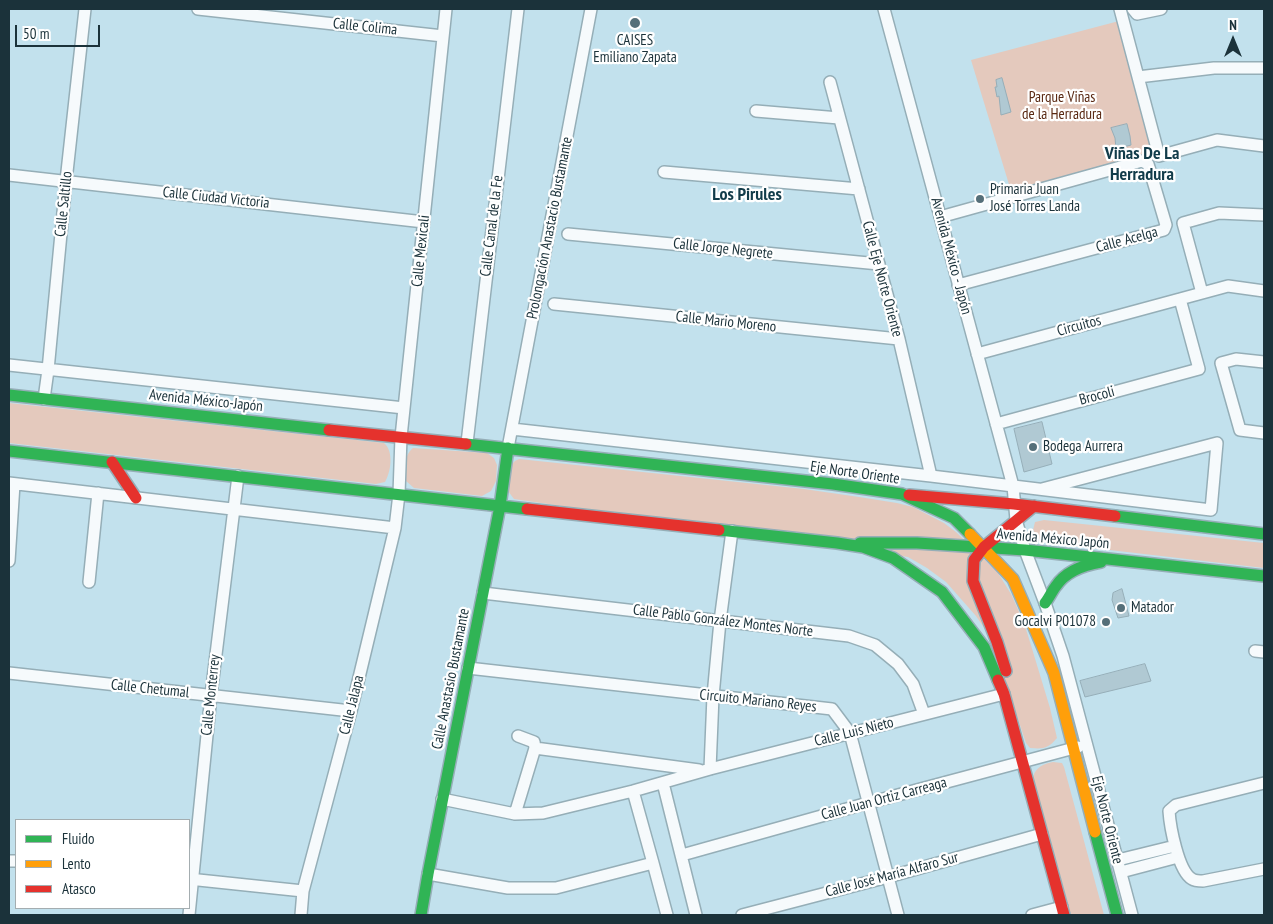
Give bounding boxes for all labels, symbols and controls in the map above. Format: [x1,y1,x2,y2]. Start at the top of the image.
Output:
scale bar [18,15,102,47]
street label: Calle Colima [332,15,398,39]
north arrow [1208,15,1258,65]
marker: CAISES Emiliano Zapata [628,16,642,30]
text: N [1229,16,1237,34]
text: 50 m [23,24,49,43]
place label: CAISES Emiliano Zapata [593,32,677,67]
park label: Parque Viñas de la Herradura [1022,89,1102,124]
street label: Prolongación Anastacio Bustamante [523,135,577,321]
district label: Viñas De La Herradura [1105,143,1179,186]
street label: Calle Saltillo [52,170,76,238]
street label: Calle Canal de la Fe [477,174,507,278]
place label: Primaria Juan José Torres Landa [990,181,1080,216]
street label: Calle Ciudad Victoria [162,183,270,213]
district label: Los Pirules [712,184,782,206]
marker: Primaria Juan José Torres Landa [974,193,986,205]
street label: Avenida México - Japón [927,195,975,317]
street label: Calle Mexicali [408,214,434,288]
street label: Calle Eje Norte Oriente [858,219,906,339]
street label: Calle Acelga [1094,223,1160,257]
street label: Calle Jorge Negrete [672,235,774,263]
street label: Calle Mario Moreno [675,308,777,336]
street label: Circuitos [1055,311,1103,341]
street label: Brocoli [1077,383,1117,409]
street label: Avenida México-Japón [148,386,264,416]
place label: Bodega Aurrera [1043,438,1123,456]
marker: Bodega Aurrera [1027,441,1039,453]
street label: Eje Norte Oriente [809,458,901,488]
street label: Avenida México Japón [996,525,1110,553]
place label: Matador [1131,599,1174,617]
street label: Calle Pablo González Montes Norte [632,601,814,641]
marker: Matador [1115,602,1127,614]
street label: Calle Anastasio Bustamante [429,607,473,751]
place label: Gocalvi P01078 [1015,613,1096,631]
marker: Gocalvi P01078 [1100,616,1112,628]
street label: Calle Monterrey [198,653,224,737]
street label: Calle Jalapa [336,673,368,737]
street label: Calle Chetumal [110,676,190,702]
street label: Circuito Mariano Reyes [699,686,817,716]
street label: Calle Luis Nieto [812,713,896,751]
street label: Calle Juan Ortiz Carreaga [819,774,949,824]
street label: Eje Norte Oriente [1087,774,1127,866]
legend [15,819,190,909]
text: Fluido [62,829,94,848]
street label: Calle José María Alfaro Sur [824,849,960,901]
text: Lento [62,854,91,873]
text: Atasco [62,879,96,898]

